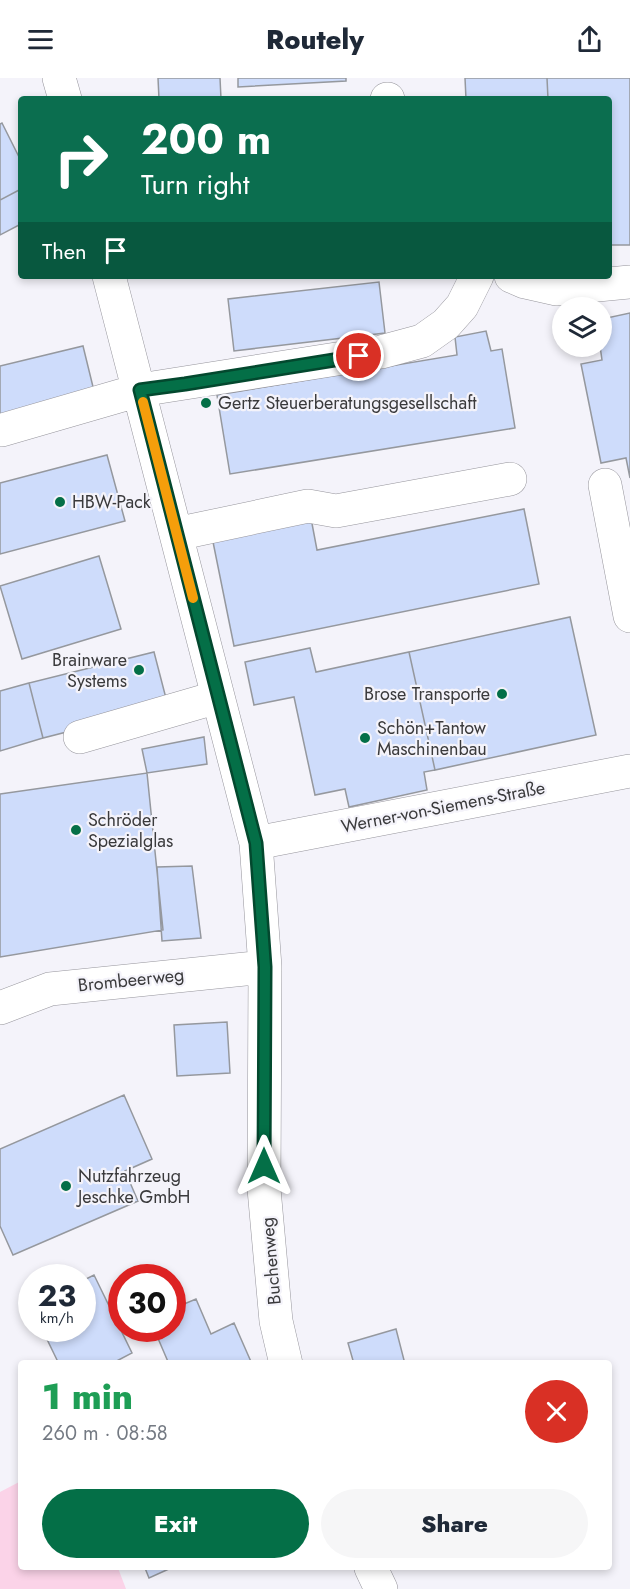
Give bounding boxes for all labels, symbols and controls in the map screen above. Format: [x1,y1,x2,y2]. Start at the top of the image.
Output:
text: Routely [266,20,364,59]
icon: menu [24,23,57,56]
icon: share [573,23,606,56]
text: 200 m [141,109,271,170]
icon: right [42,120,120,198]
text: Turn right [141,165,249,204]
icon: arrive [99,234,132,267]
text: Then [42,235,87,267]
map controls [552,297,612,357]
button: layers [552,297,612,357]
pin [333,330,384,381]
icon: arrive [342,339,375,372]
place label: Gertz Steuerberatungsgesellschaft [218,390,477,416]
marker: Gertz Steuerberatungsgesellschaft [199,396,213,410]
place label: HBW-Pack [72,489,151,515]
marker: HBW-Pack [53,495,67,509]
place label: Brainware Systems [52,647,127,694]
marker: Brainware Systems [132,663,146,677]
place label: Brose Transporte [364,681,490,707]
marker: Brose Transporte [495,687,509,701]
place label: Schön+Tantow Maschinenbau [377,715,487,762]
marker: Schön+Tantow Maschinenbau [358,731,372,745]
street label: Werner-von-Siemens-Straße [339,774,547,840]
place label: Schröder Spezialglas [88,807,173,854]
marker: Schröder Spezialglas [69,823,83,837]
street label: Brombeerweg [77,961,185,999]
position arrow [232,1134,296,1198]
place label: Nutzfahrzeug Jeschke GmbH [76,1163,190,1210]
marker: Nutzfahrzeug Jeschke GmbH [59,1179,73,1193]
street label: Buchenweg [254,1216,288,1306]
speed limit sign: 30 [108,1264,186,1342]
text: 23 [38,1274,76,1317]
text: km/h [40,1307,74,1329]
text: 1 min [42,1370,133,1422]
button: close [525,1380,588,1443]
text: 260 m · 08:58 [42,1419,168,1448]
button: Exit [42,1489,309,1558]
button: Share [321,1489,588,1558]

